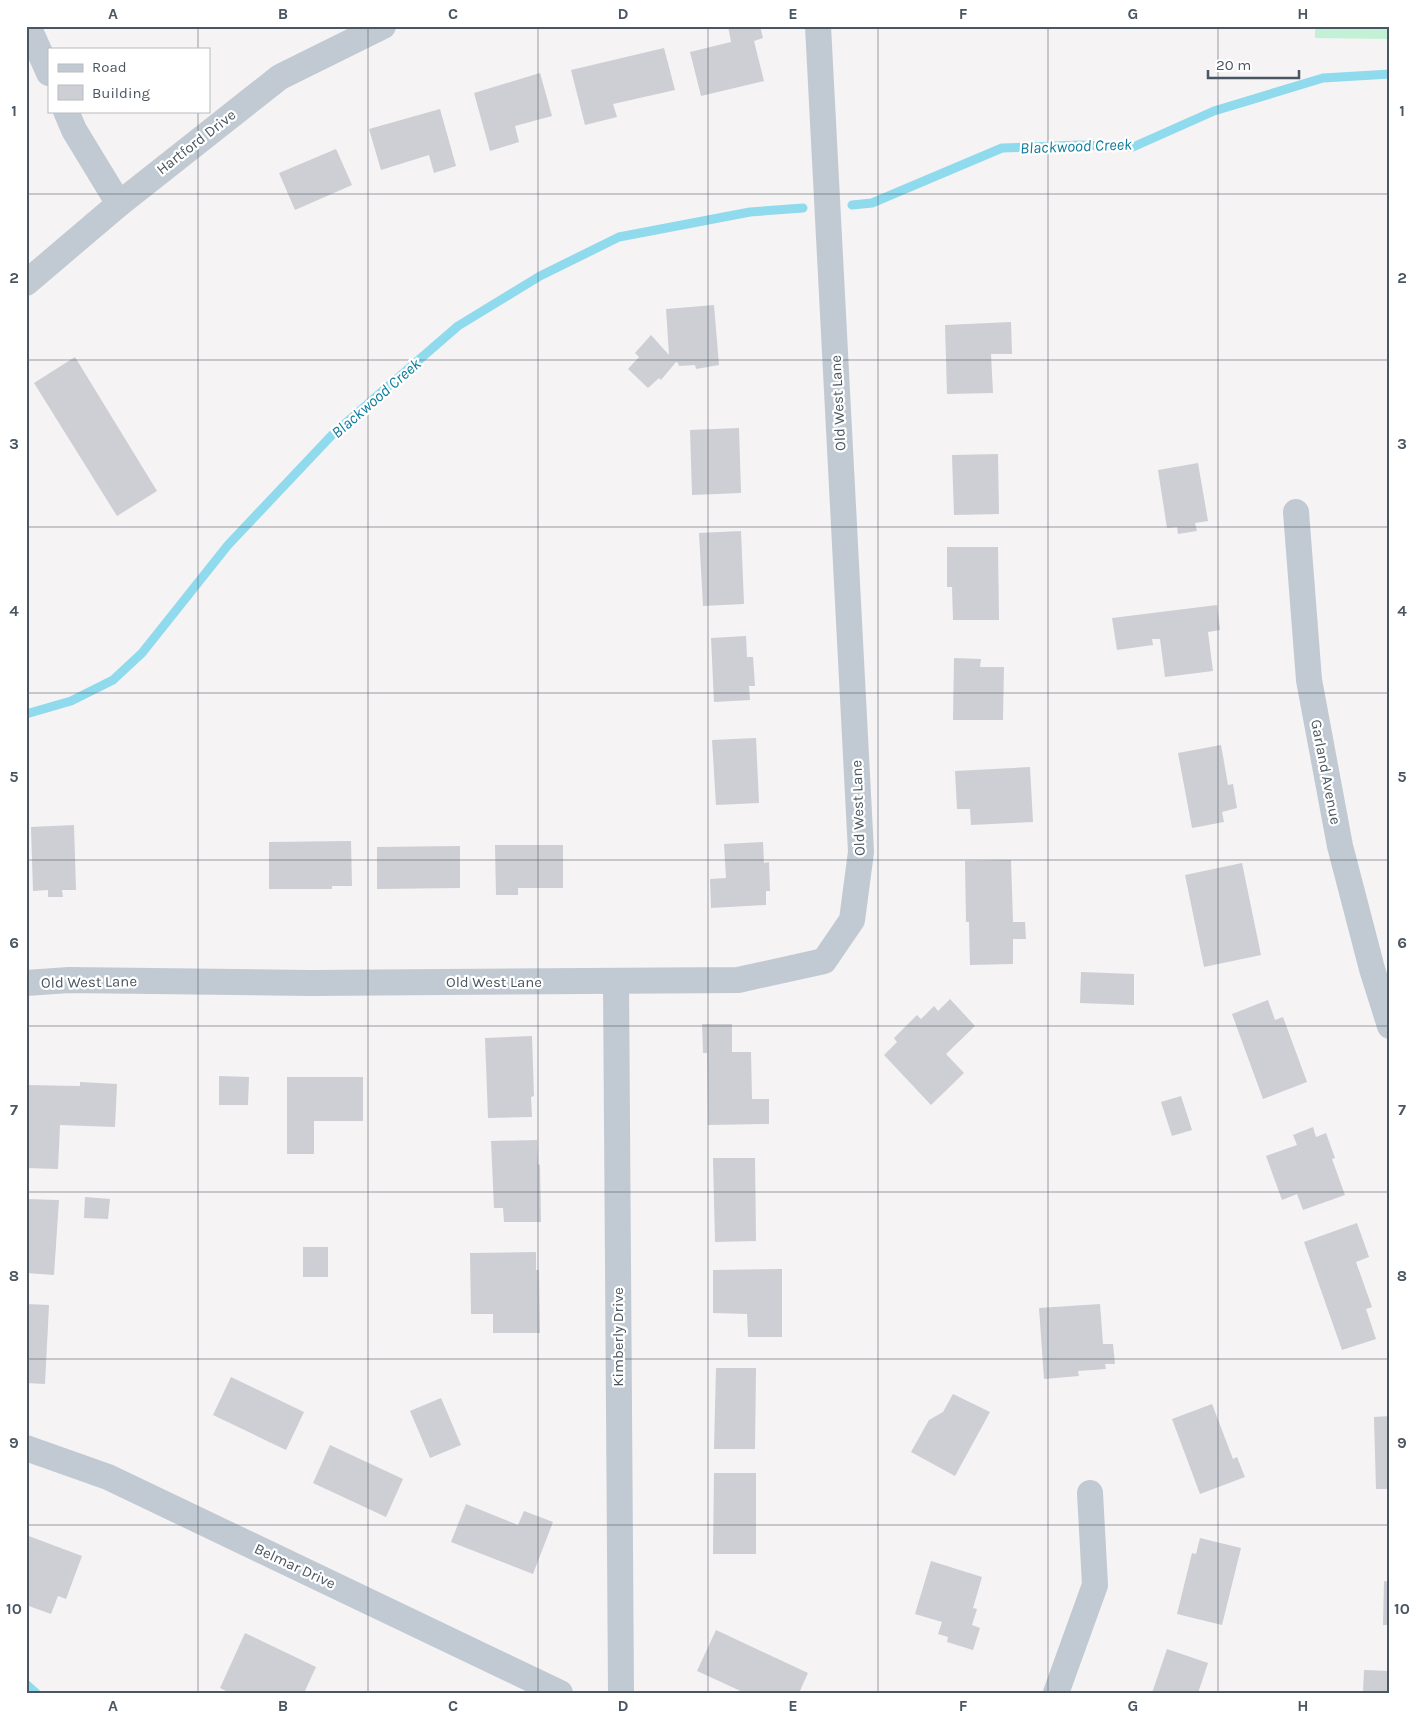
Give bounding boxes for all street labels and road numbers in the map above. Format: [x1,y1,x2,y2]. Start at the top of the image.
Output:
street label: Hartford Drive [153,105,239,179]
street label: Old West Lane [826,355,850,451]
street label: Garland Avenue [1307,718,1345,826]
street label: Old West Lane [847,760,869,856]
street label: Old West Lane [41,972,137,992]
street label: Old West Lane [446,973,542,991]
street label: Kimberly Drive [609,1287,627,1387]
street label: Belmar Drive [252,1539,338,1593]

